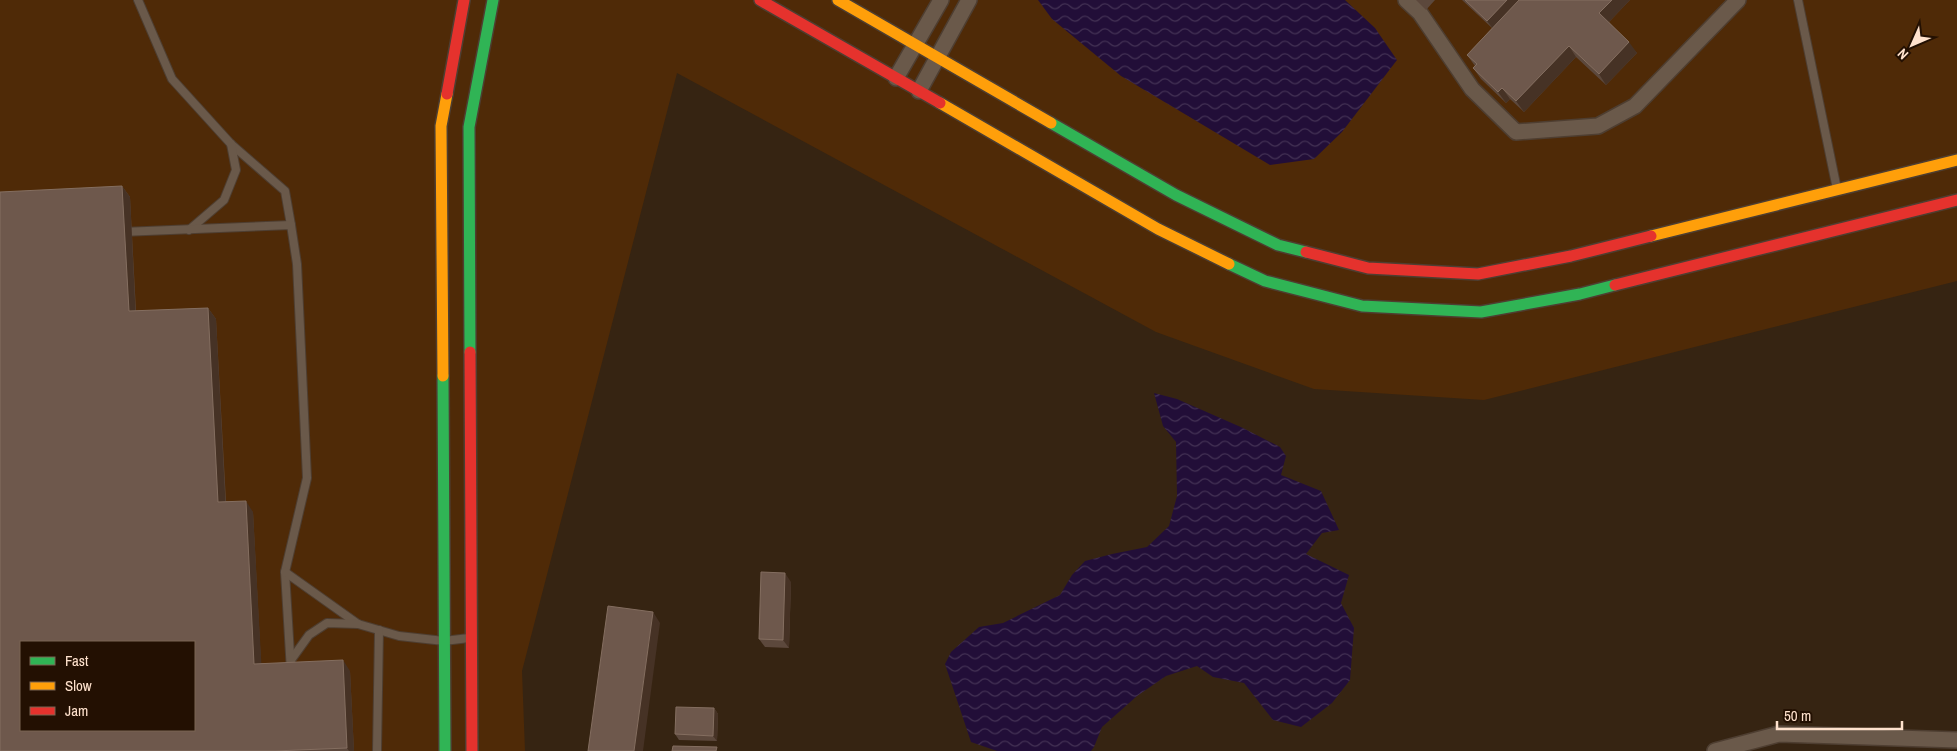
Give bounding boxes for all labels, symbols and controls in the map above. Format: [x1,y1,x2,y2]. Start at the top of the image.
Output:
north arrow [1887,20,1937,70]
text: N [1894,45,1912,63]
legend [20,641,195,731]
text: Fast [65,650,89,671]
text: Slow [65,675,92,696]
scale bar [1777,698,1902,730]
text: Jam [65,700,88,721]
text: 50 m [1784,705,1811,726]

